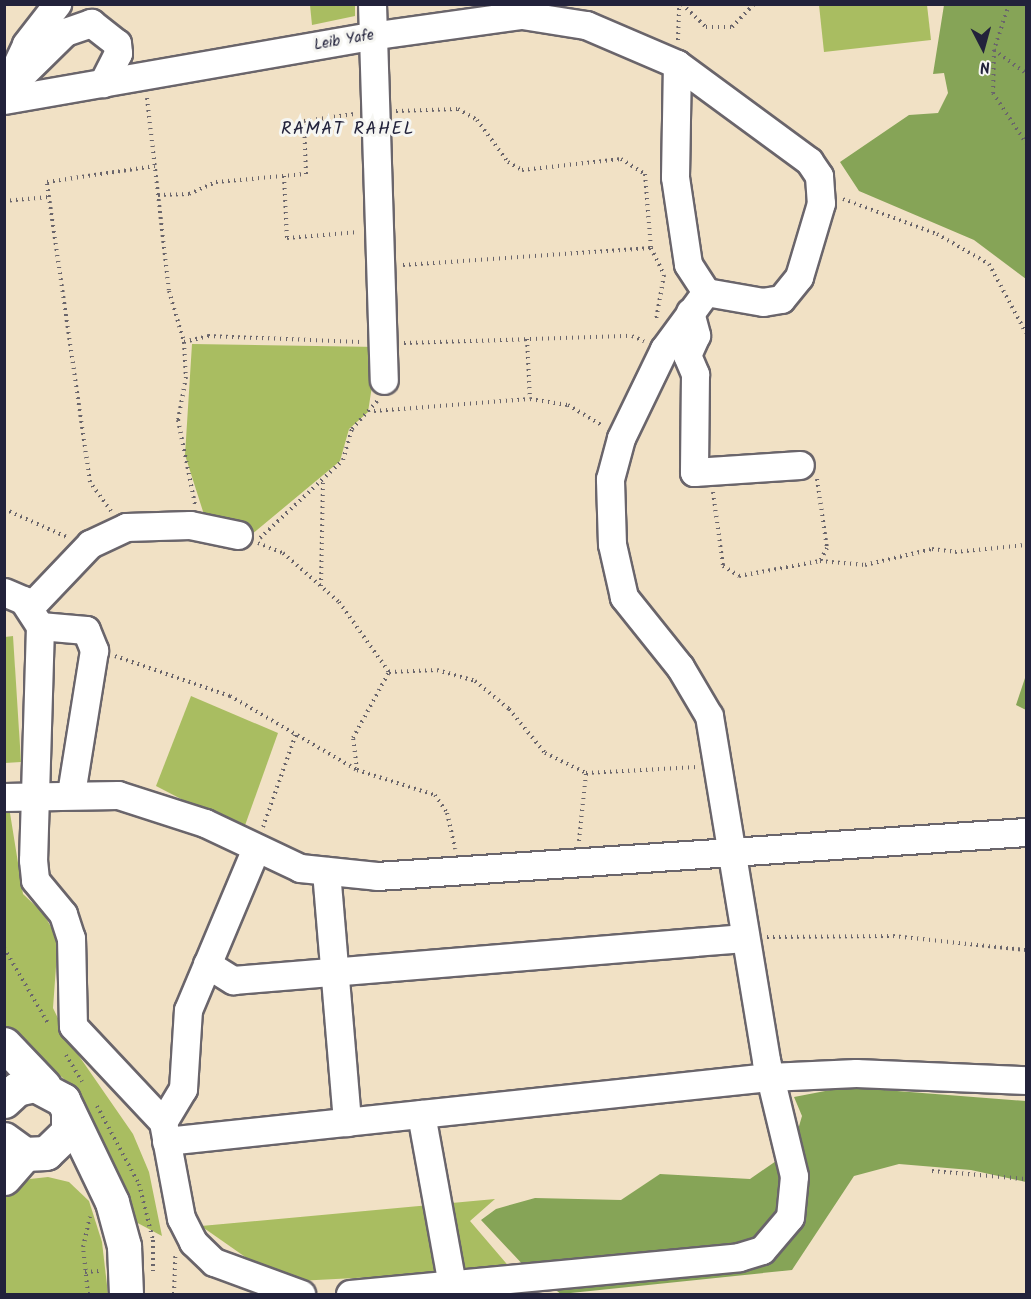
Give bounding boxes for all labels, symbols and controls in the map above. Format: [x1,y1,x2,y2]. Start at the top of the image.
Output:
north arrow [953,18,1013,78]
street label: Leib Yafe [313,27,375,55]
text: N [979,53,991,79]
district label: RAMAT RAHEL [281,119,415,141]

